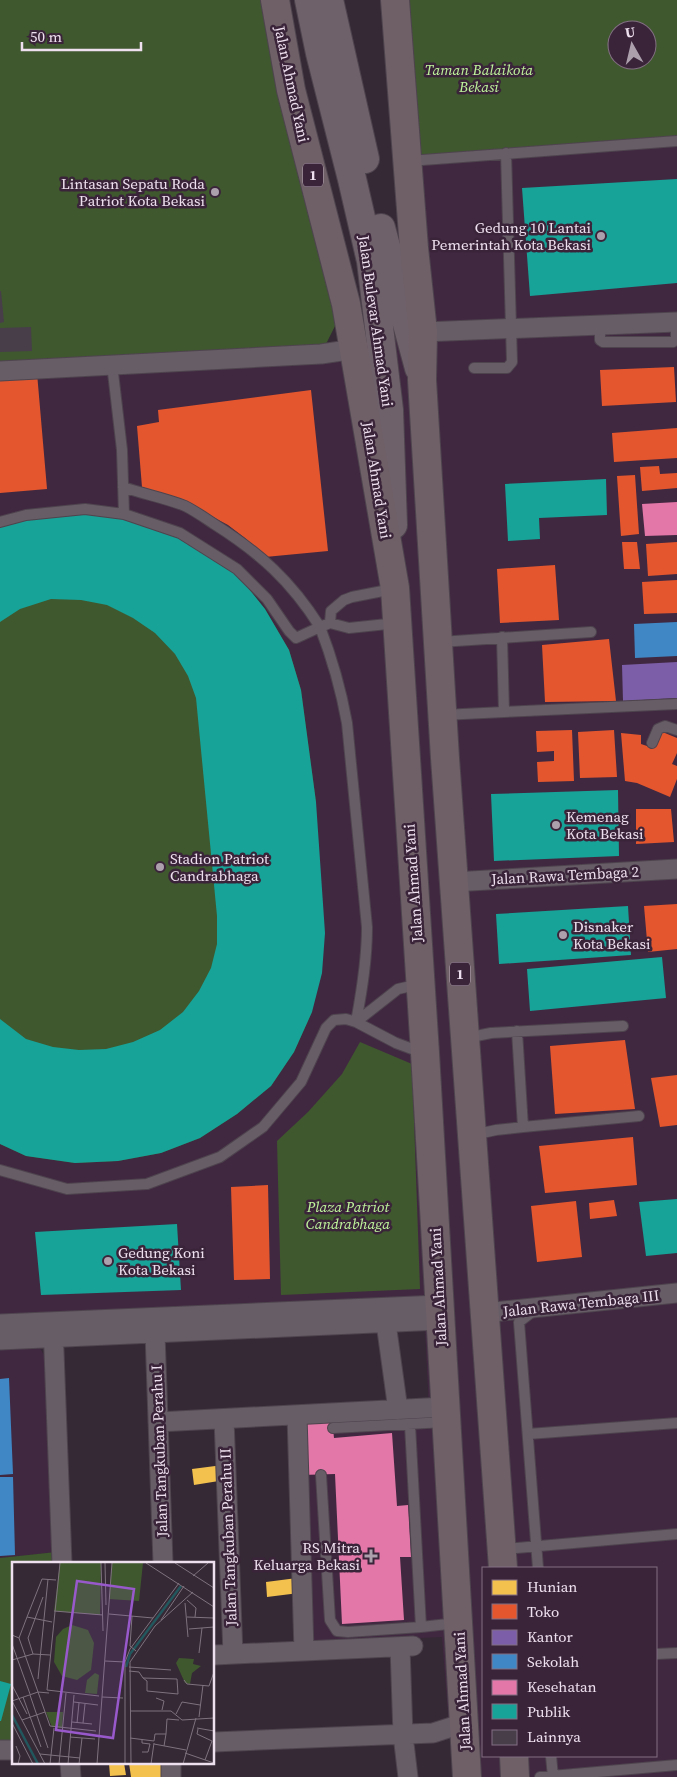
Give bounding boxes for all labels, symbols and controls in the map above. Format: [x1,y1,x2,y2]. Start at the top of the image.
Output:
scale bar [22,20,141,52]
north arrow [607,20,657,70]
text: U [624,22,637,43]
street label: Jalan Ahmad Yani [269,23,315,144]
text: 50 m [30,26,62,47]
park label: Taman Balaikota Bekasi [425,59,533,97]
road number: 1 [303,164,323,186]
place label: Lintasan Sepatu Roda Patriot Kota Bekasi [61,173,205,211]
marker: Lintasan Sepatu Roda Patriot Kota Bekasi [209,186,221,198]
place label: Gedung 10 Lantai Pemerintah Kota Bekasi [431,217,591,255]
marker: Gedung 10 Lantai Pemerintah Kota Bekasi [595,230,607,242]
street label: Jalan Bulevar Ahmad Yani [353,233,398,408]
street label: Jalan Ahmad Yani [357,419,397,540]
place label: Kemenag Kota Bekasi [566,806,644,844]
marker: Kemenag Kota Bekasi [550,819,562,831]
street label: Jalan Ahmad Yani [398,823,428,944]
place label: Stadion Patriot Candrabhaga [170,848,269,886]
marker: Stadion Patriot Candrabhaga [154,861,166,873]
street label: Jalan Rawa Tembaga 2 [490,861,639,889]
place label: Disnaker Kota Bekasi [573,916,651,954]
marker: Disnaker Kota Bekasi [557,929,569,941]
road number: 1 [450,962,470,986]
park label: Plaza Patriot Candrabhaga [306,1196,390,1234]
street label: Jalan Ahmad Yani [424,1227,452,1348]
place label: Gedung Koni Kota Bekasi [118,1242,205,1280]
marker: Gedung Koni Kota Bekasi [102,1255,114,1267]
street label: Jalan Rawa Tembaga III [501,1284,660,1322]
street label: Jalan Tangkuban Perahu I [146,1365,173,1538]
street label: Jalan Tangkuban Perahu II [214,1448,242,1627]
place label: RS Mitra Keluarga Bekasi [254,1537,360,1575]
marker: RS Mitra Keluarga Bekasi [364,1549,378,1563]
inset map [12,1562,215,1764]
legend [482,1567,657,1757]
text: Hunian [527,1576,577,1597]
text: Toko [527,1601,559,1622]
text: Kantor [527,1626,574,1647]
street label: Jalan Ahmad Yani [448,1631,476,1752]
text: Sekolah [527,1651,579,1672]
text: Kesehatan [527,1676,597,1697]
text: Publik [527,1701,571,1722]
text: Lainnya [527,1726,581,1747]

